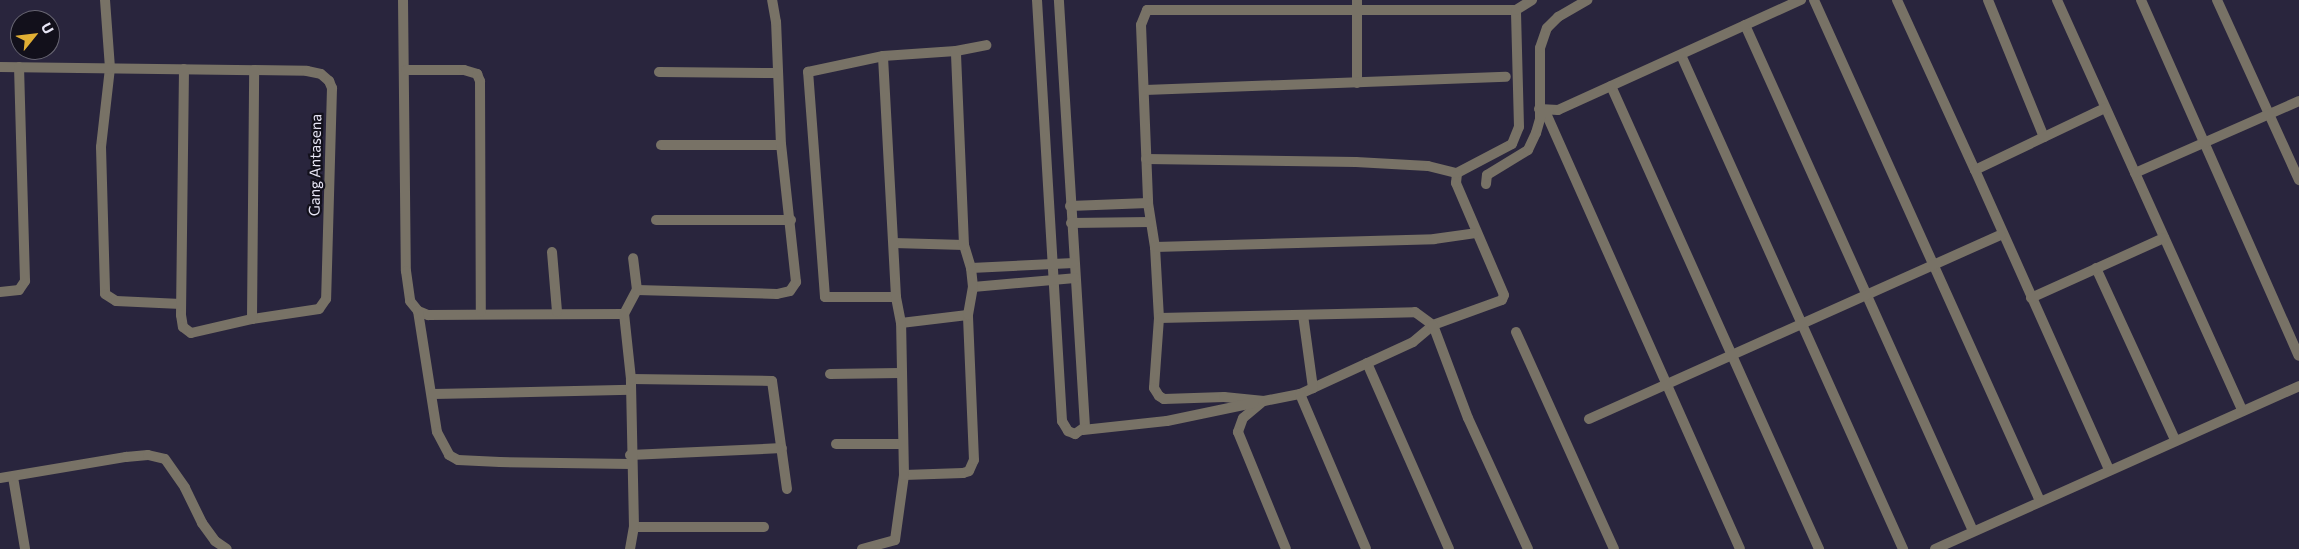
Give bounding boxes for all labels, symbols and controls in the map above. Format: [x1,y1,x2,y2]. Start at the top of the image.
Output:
north arrow [10,10,60,60]
text: U [38,19,58,37]
street label: Gang Antasena [305,114,325,216]

